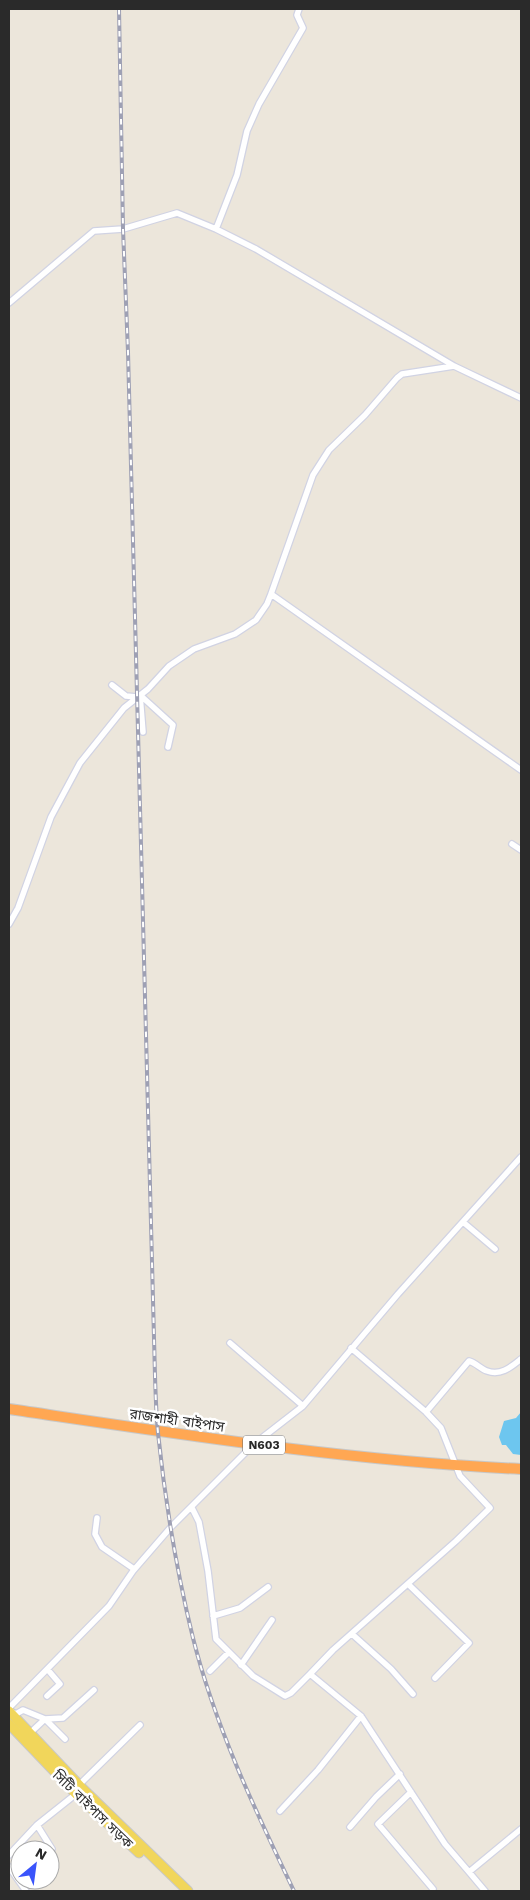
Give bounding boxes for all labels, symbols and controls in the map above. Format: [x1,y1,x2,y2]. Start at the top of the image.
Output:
street label: রাজশাহী বাইপাস [128,1405,226,1435]
road number: N603 [243,1436,285,1454]
street label: সিটি বাইপাস সড়ক [49,1766,137,1852]
north arrow [10,1840,60,1890]
text: N [33,1844,50,1863]

